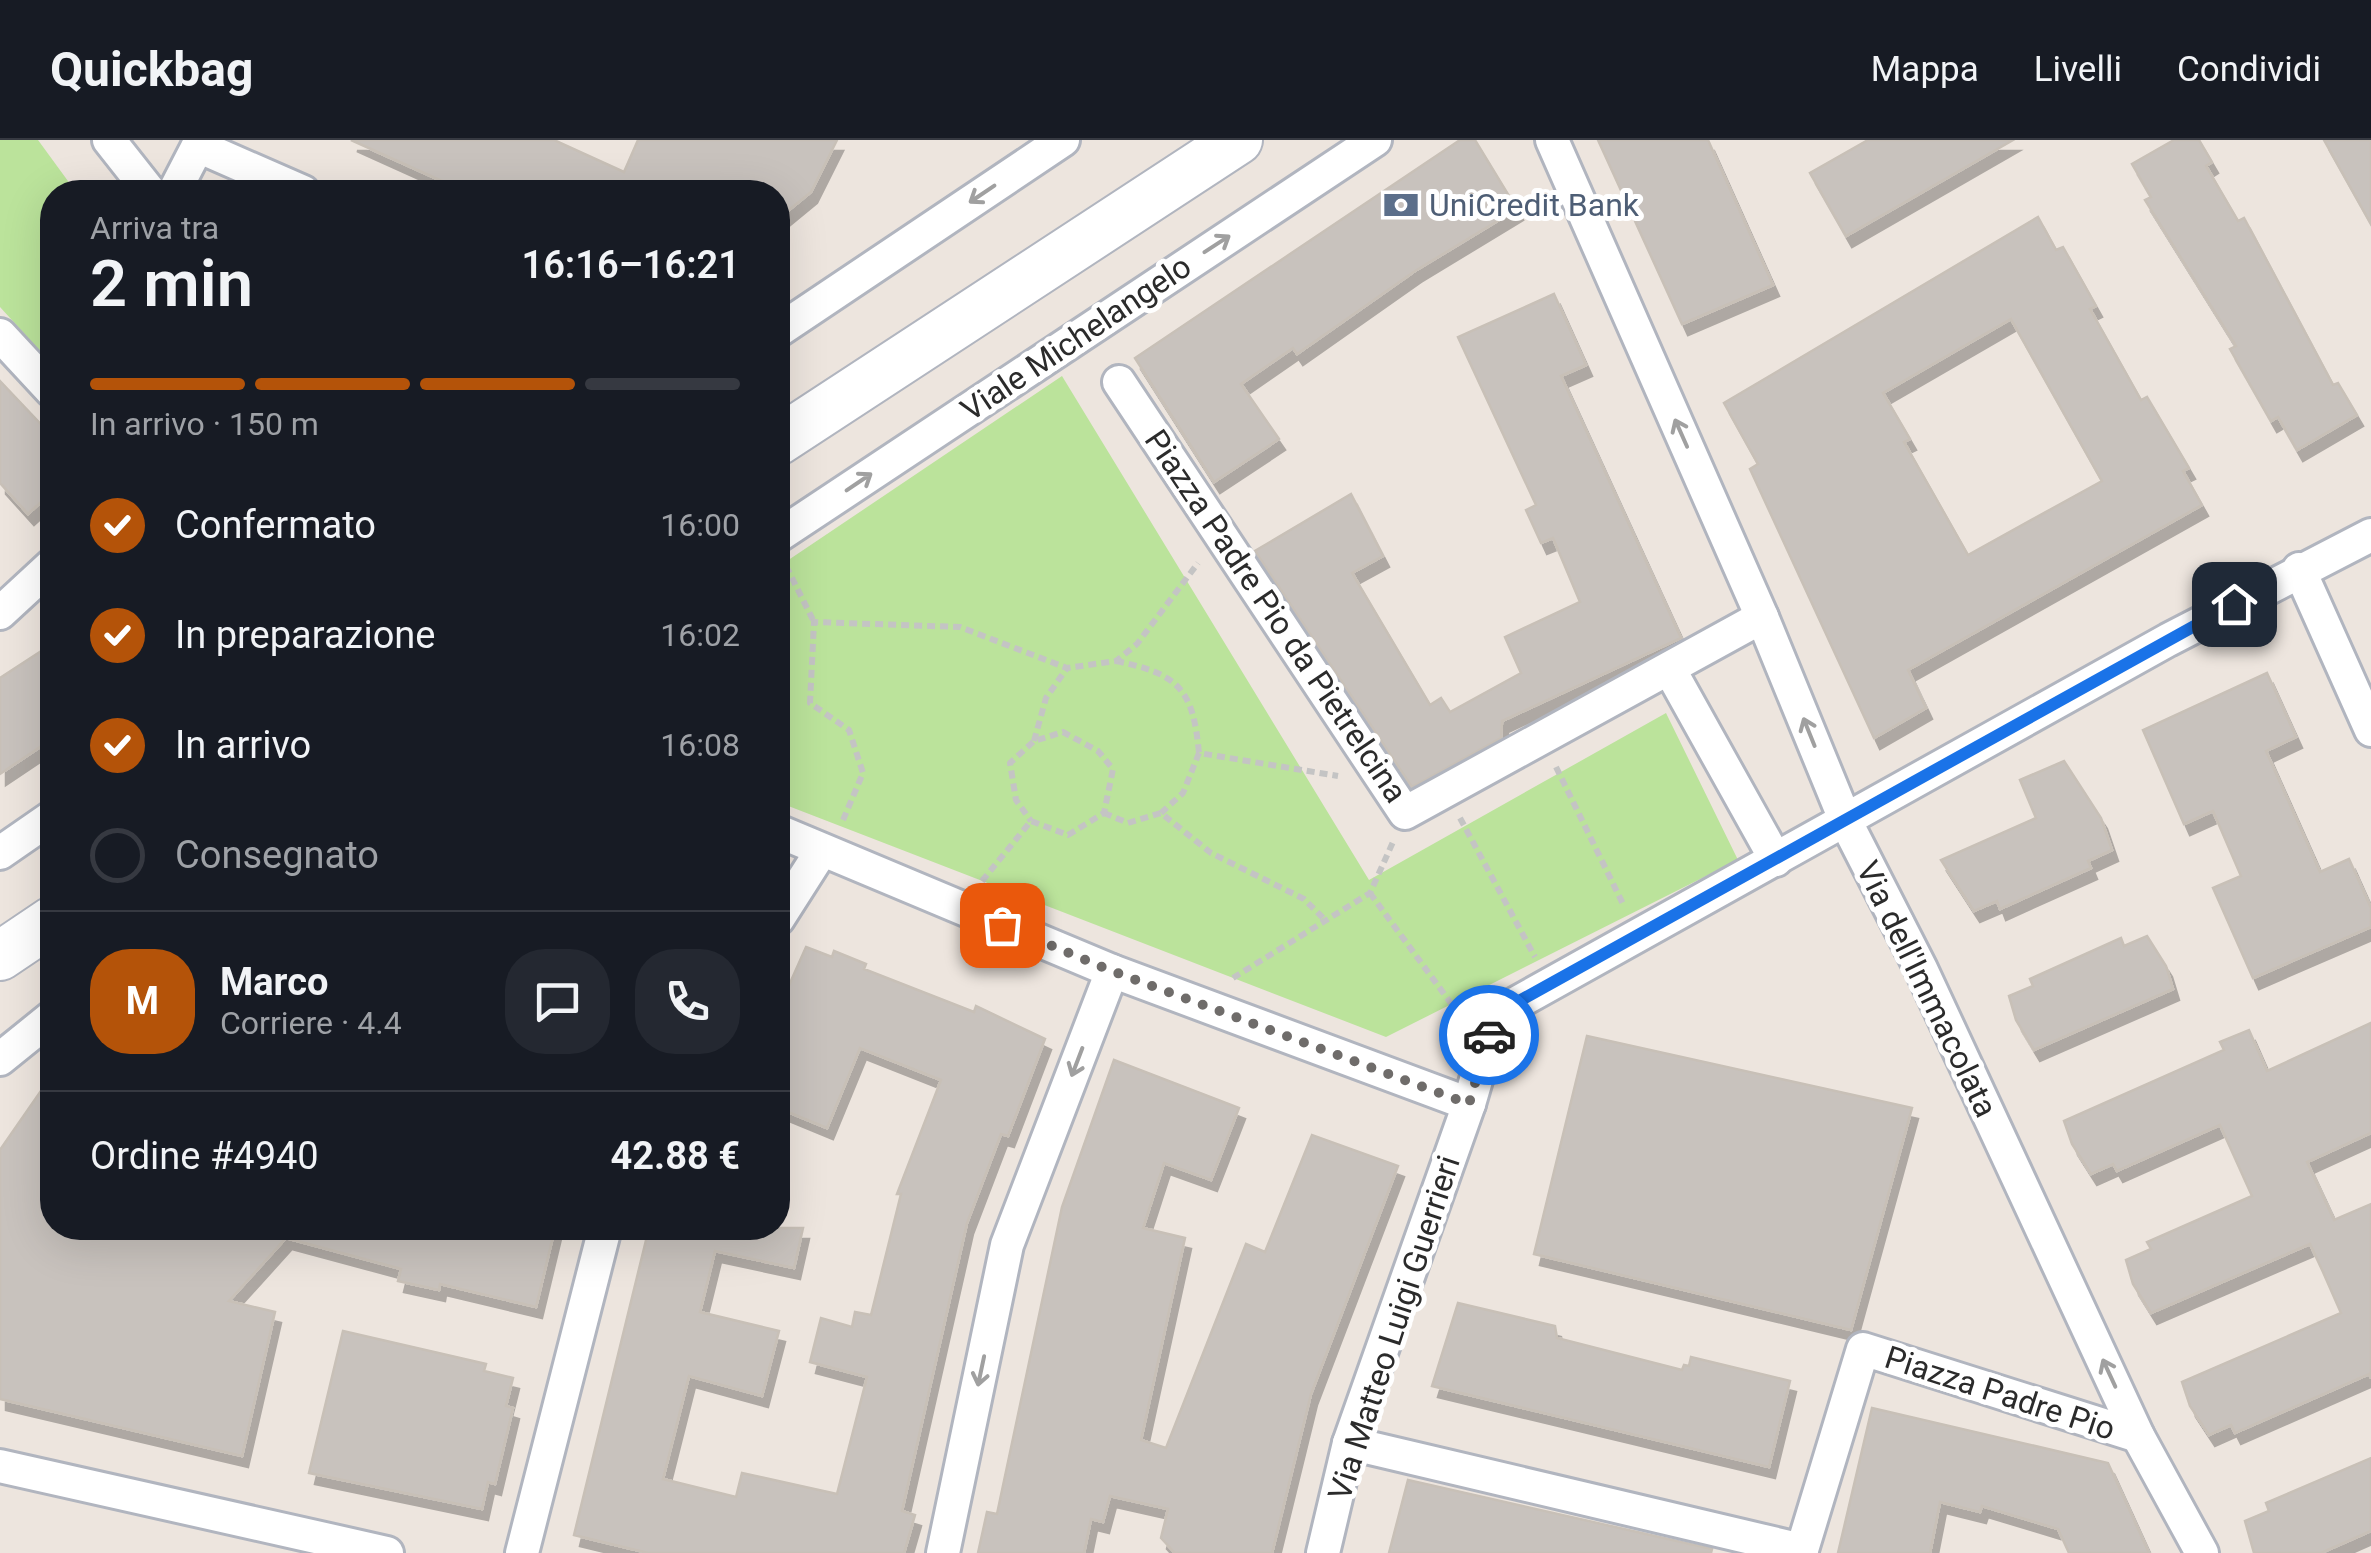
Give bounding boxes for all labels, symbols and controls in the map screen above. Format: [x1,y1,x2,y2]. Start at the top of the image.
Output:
text: Quickbag [50,41,253,98]
text: Mappa [1871,49,1979,90]
text: Livelli [2034,49,2122,90]
text: Condividi [2177,49,2321,90]
one-way arrow [969,184,997,205]
bank icon: UniCredit Bank [1382,186,1420,224]
place label: UniCredit Bank [1429,186,1640,224]
text: Arriva tra [90,209,219,247]
one-way arrow [1202,234,1230,255]
text: 16:16–16:21 [521,243,740,287]
text: 2 min [90,246,253,322]
street label: Viale Michelangelo [954,247,1198,429]
text: In arrivo · 150 m [90,405,319,443]
one-way arrow [1671,418,1689,449]
street label: Piazza Padre Pio da Pietrelcina [1137,422,1415,810]
one-way arrow [844,472,872,493]
icon: check [90,498,145,553]
text: Confermato [175,503,376,547]
text: 16:00 [660,506,740,544]
pin [2192,562,2277,647]
icon: home [2207,577,2262,632]
icon: check [90,608,145,663]
text: In preparazione [175,613,435,657]
text: 16:02 [660,616,740,654]
one-way arrow [1799,717,1817,747]
icon: check [90,718,145,773]
text: In arrivo [175,723,311,767]
text: 16:08 [660,726,740,764]
text: Consegnato [175,833,379,877]
street label: Via dell'Immacolata [1849,855,2005,1123]
pin [960,883,1045,968]
icon: bag [975,898,1030,953]
button: chat [505,949,610,1054]
button: phone [635,949,740,1054]
text: Marco [220,960,328,1004]
text: M [126,979,159,1023]
courier [1439,985,1539,1085]
text: Corriere · 4.4 [220,1004,402,1042]
icon: car [1462,1008,1517,1063]
one-way arrow [1067,1045,1085,1076]
text: Ordine #4940 [90,1134,319,1178]
text: 42.88 € [611,1134,740,1178]
street label: Via Matteo Luigi Guerrieri [1320,1151,1468,1505]
street label: Piazza Padre Pio [1880,1338,2120,1448]
one-way arrow [970,1354,989,1386]
one-way arrow [2098,1359,2117,1389]

